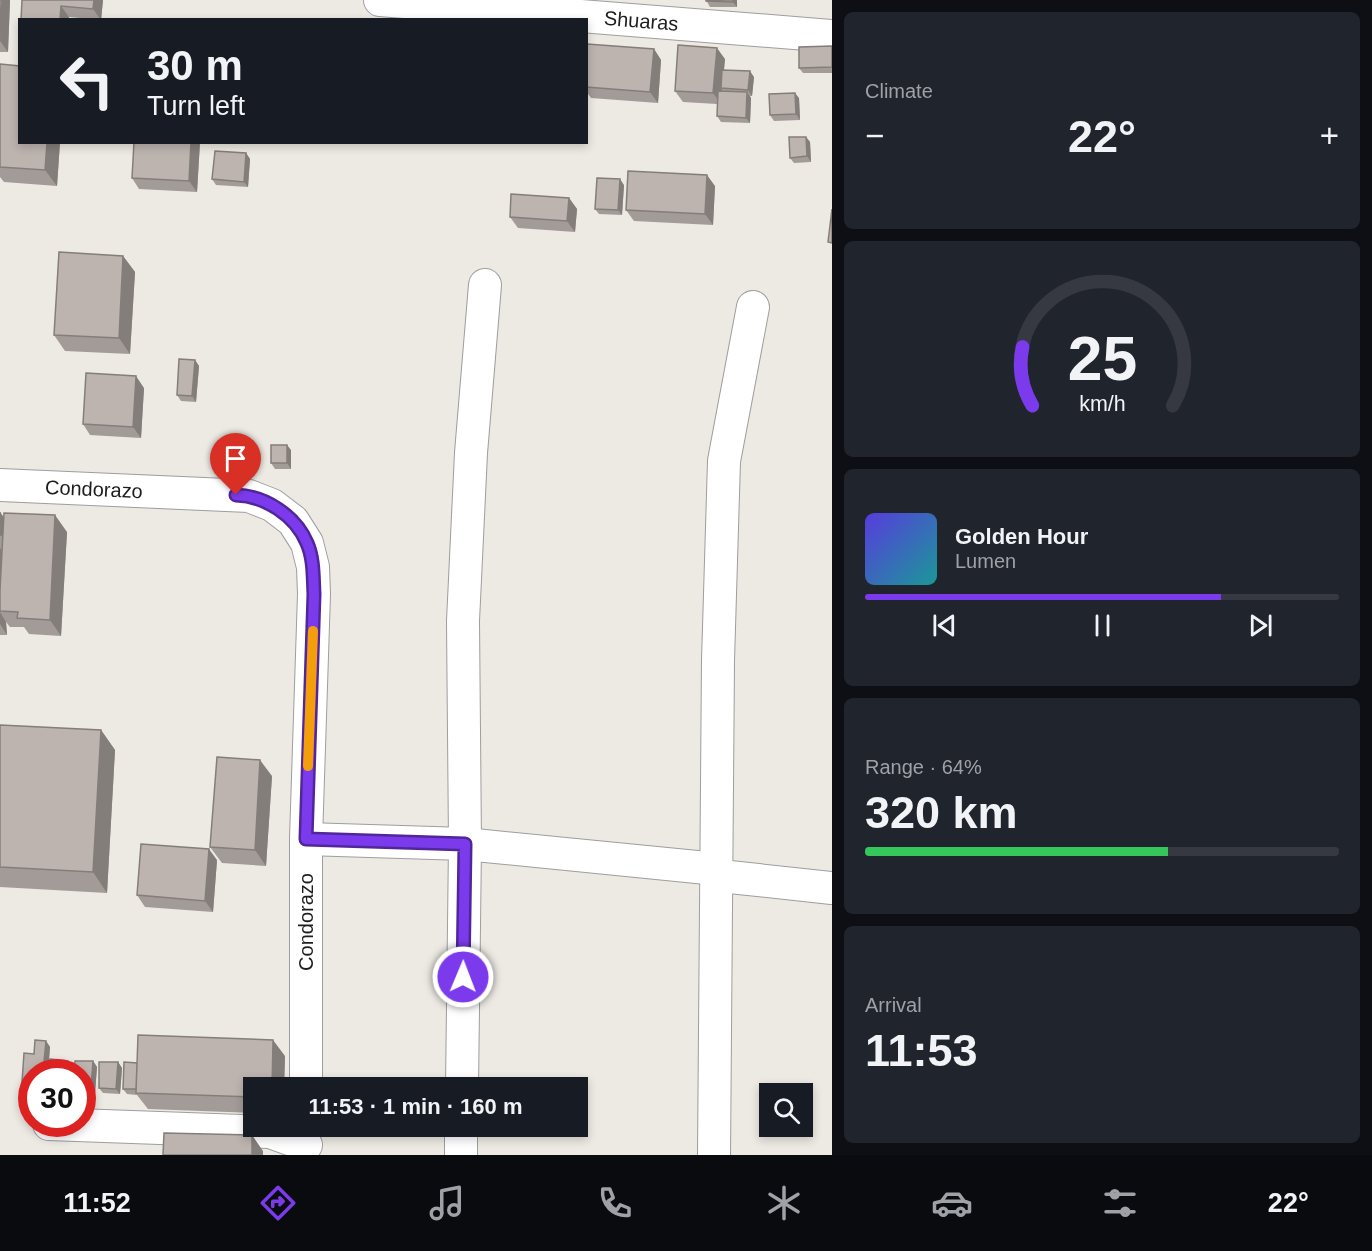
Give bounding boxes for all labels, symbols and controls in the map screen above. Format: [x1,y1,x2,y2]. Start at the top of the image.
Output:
street label: Shuaras [603,7,679,35]
icon: left [48,42,126,120]
text: 30 m [147,42,243,89]
text: Climate [865,80,933,102]
text: Turn left [147,91,245,121]
text: 22° [1068,111,1136,162]
text: − [865,117,884,154]
text: + [1320,117,1339,154]
text: 25 [1067,324,1137,393]
text: km/h [1079,392,1125,416]
pin [210,433,261,495]
icon: arrive [219,442,252,475]
street label: Condorazo [45,476,143,502]
text: Golden Hour [955,524,1088,549]
text: Lumen [955,550,1016,572]
icon: previous [928,609,961,642]
icon: pause [1086,609,1119,642]
icon: next [1244,609,1277,642]
text: Range · 64% [865,756,982,778]
text: 320 km [865,787,1018,838]
street label: Condorazo [295,873,317,971]
position arrow [431,945,495,1009]
text: Arrival [865,994,922,1016]
text: 11:53 [865,1025,978,1076]
speed limit sign: 30 [18,1059,96,1137]
map controls [759,1083,813,1137]
button: search [759,1083,813,1137]
text: 11:53 · 1 min · 160 m [309,1094,523,1119]
icon: directions [257,1182,299,1224]
icon: music [426,1182,468,1224]
icon: phone [594,1182,636,1224]
icon: climate [763,1182,805,1224]
icon: car [931,1182,973,1224]
icon: filters [1099,1182,1141,1224]
text: 11:52 [63,1188,131,1218]
text: 22° [1268,1188,1309,1218]

